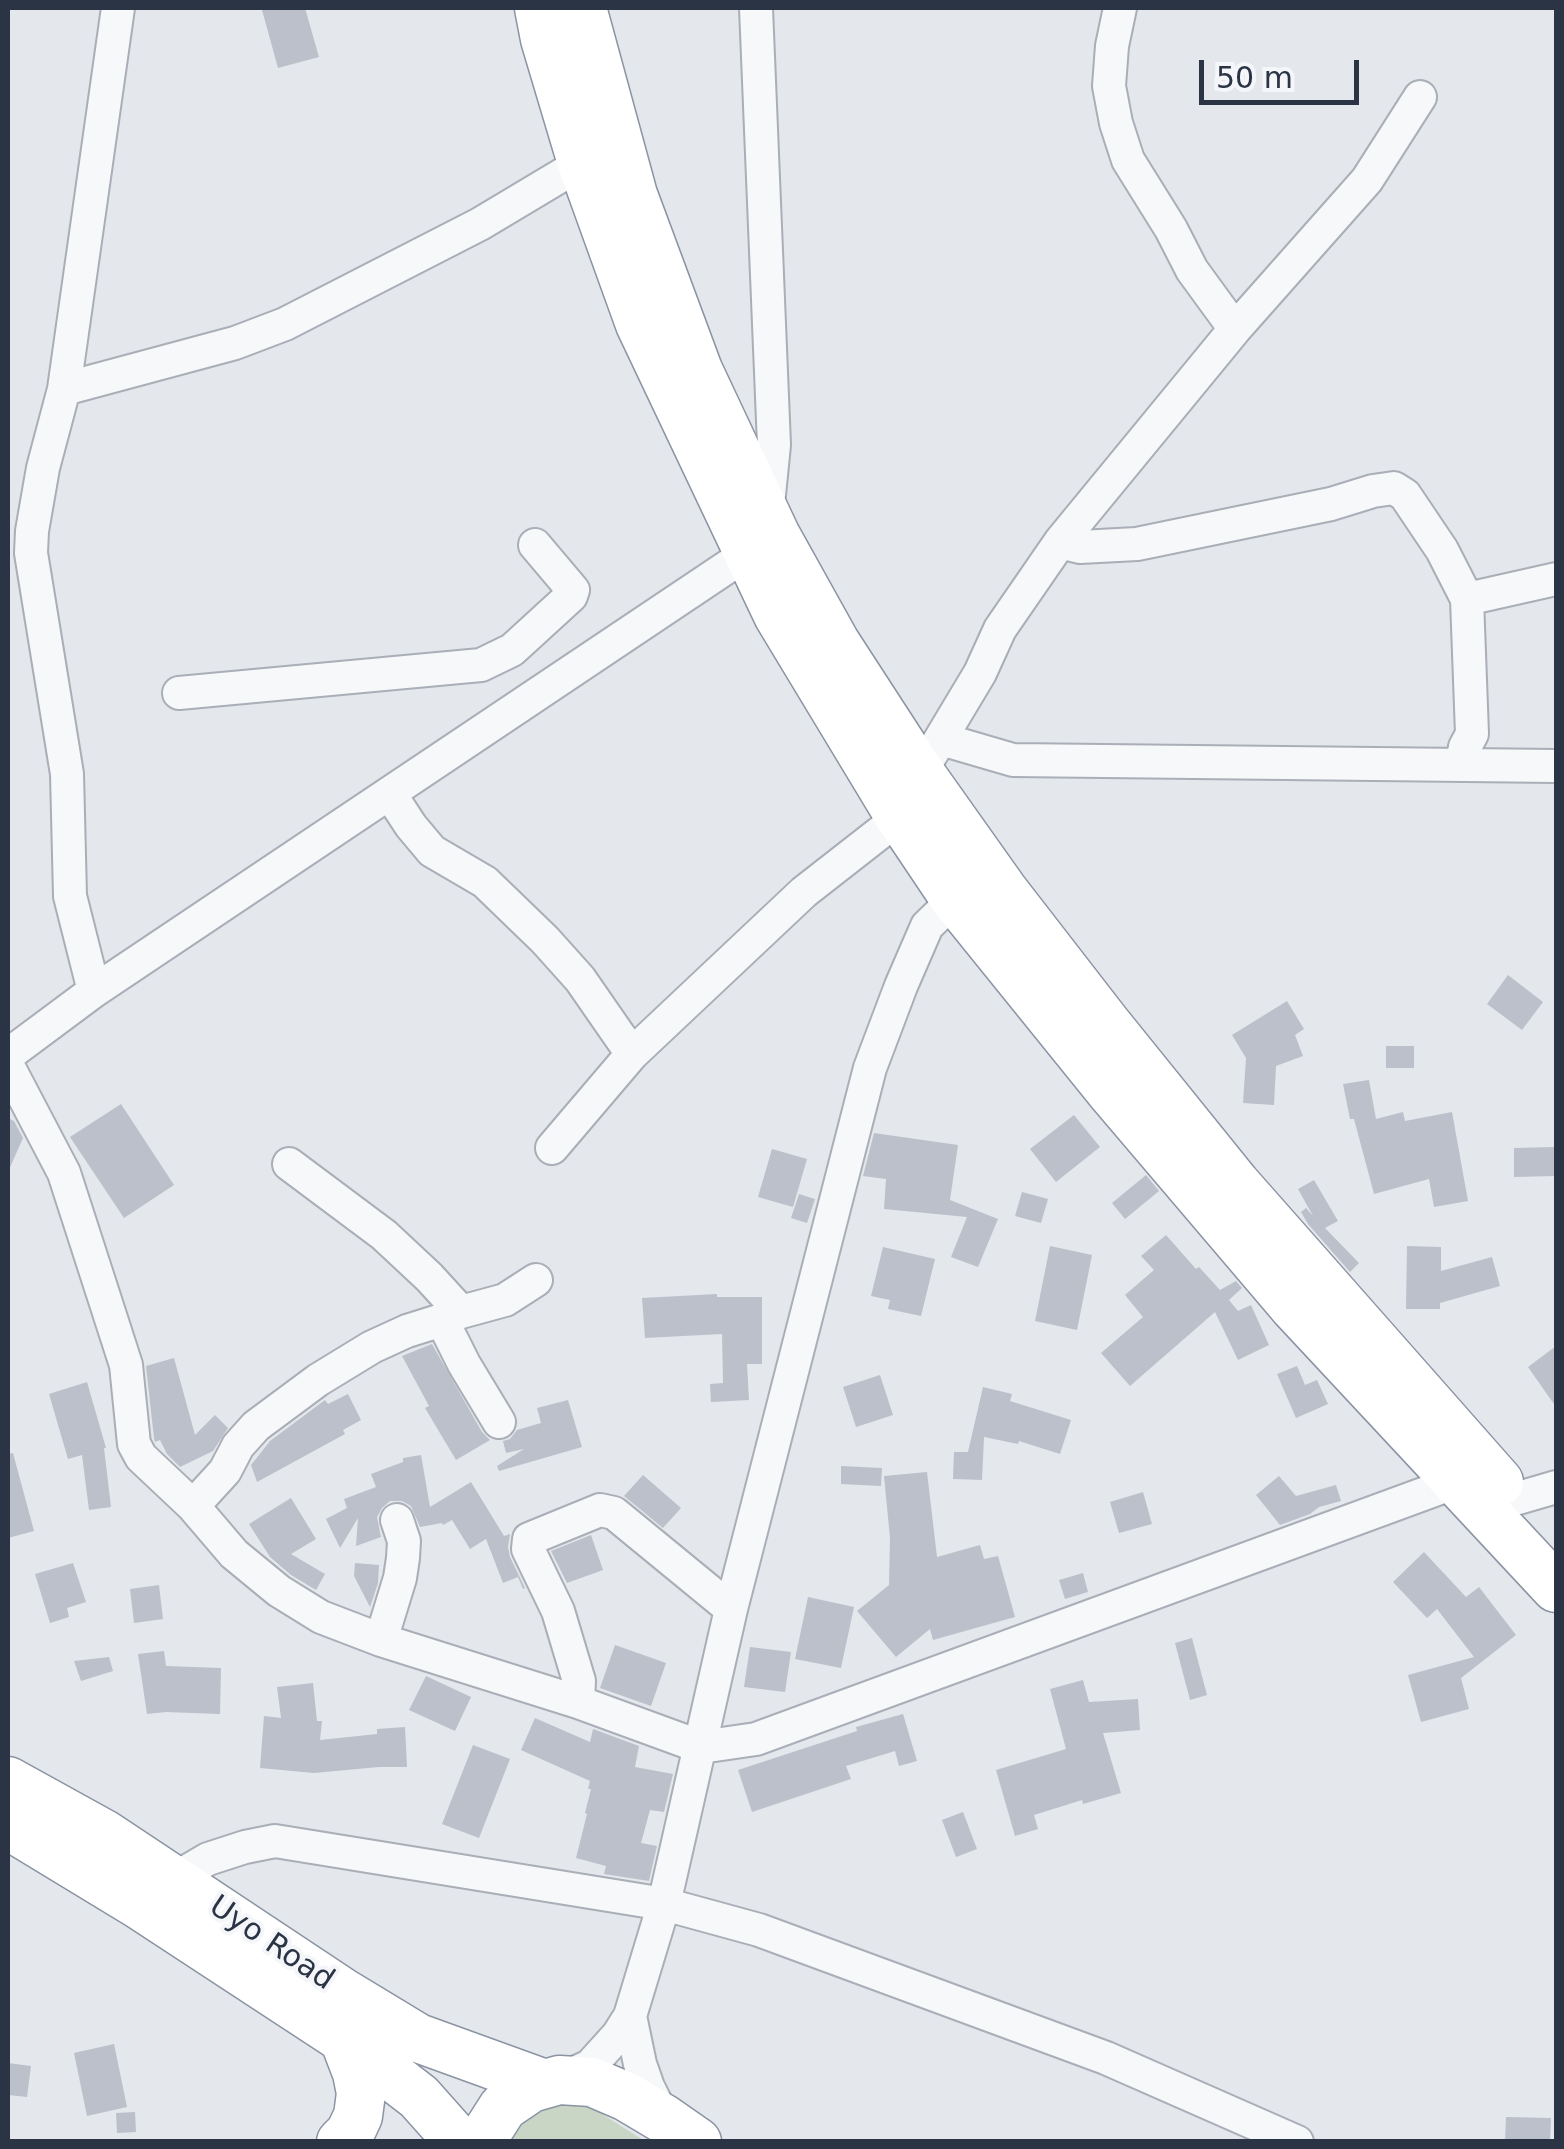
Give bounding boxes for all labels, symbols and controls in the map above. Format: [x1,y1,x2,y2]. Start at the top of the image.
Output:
scale bar [1204,40,1364,102]
text: 50 m [1216,60,1293,95]
street label: Uyo Road [202,1889,340,1999]

